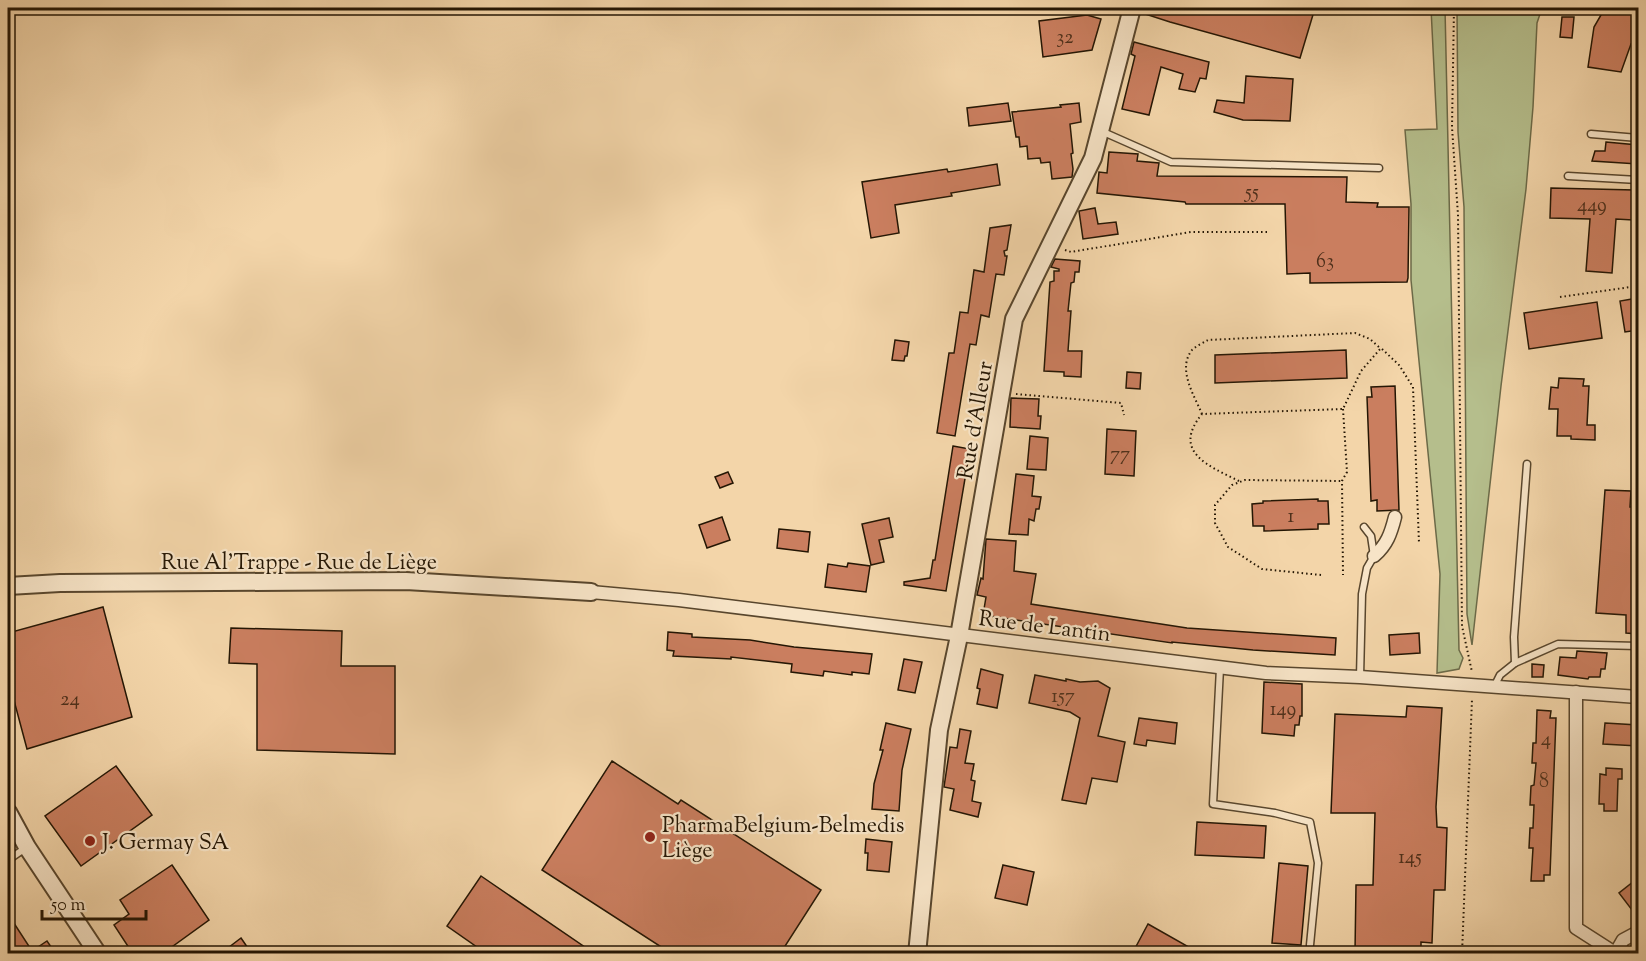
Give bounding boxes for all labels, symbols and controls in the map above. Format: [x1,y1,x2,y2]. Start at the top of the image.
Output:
house number: 32 [1056,24,1074,53]
house number: 55 [1244,179,1259,208]
house number: 449 [1577,192,1607,221]
house number: 63 [1316,248,1334,277]
street label: Rue d'Alleur [951,359,1003,482]
house number: 77 [1110,441,1130,470]
house number: 1 [1288,503,1295,532]
street label: Rue Al'Trappe - Rue de Liège [161,548,437,580]
street label: Rue de Lantin [977,604,1113,652]
house number: 157 [1051,683,1075,712]
house number: 24 [60,686,80,715]
house number: 149 [1270,696,1296,725]
house number: 4 [1541,726,1551,755]
house number: 8 [1539,768,1549,797]
place label: PharmaBelgium-Belmedis Liège [662,811,904,868]
place label: J. Germay SA [101,828,229,860]
marker: PharmaBelgium-Belmedis Liège [643,830,657,844]
marker: J. Germay SA [83,834,97,848]
house number: 145 [1398,844,1422,873]
scale bar [42,883,146,921]
text: 50 m [50,893,86,919]

